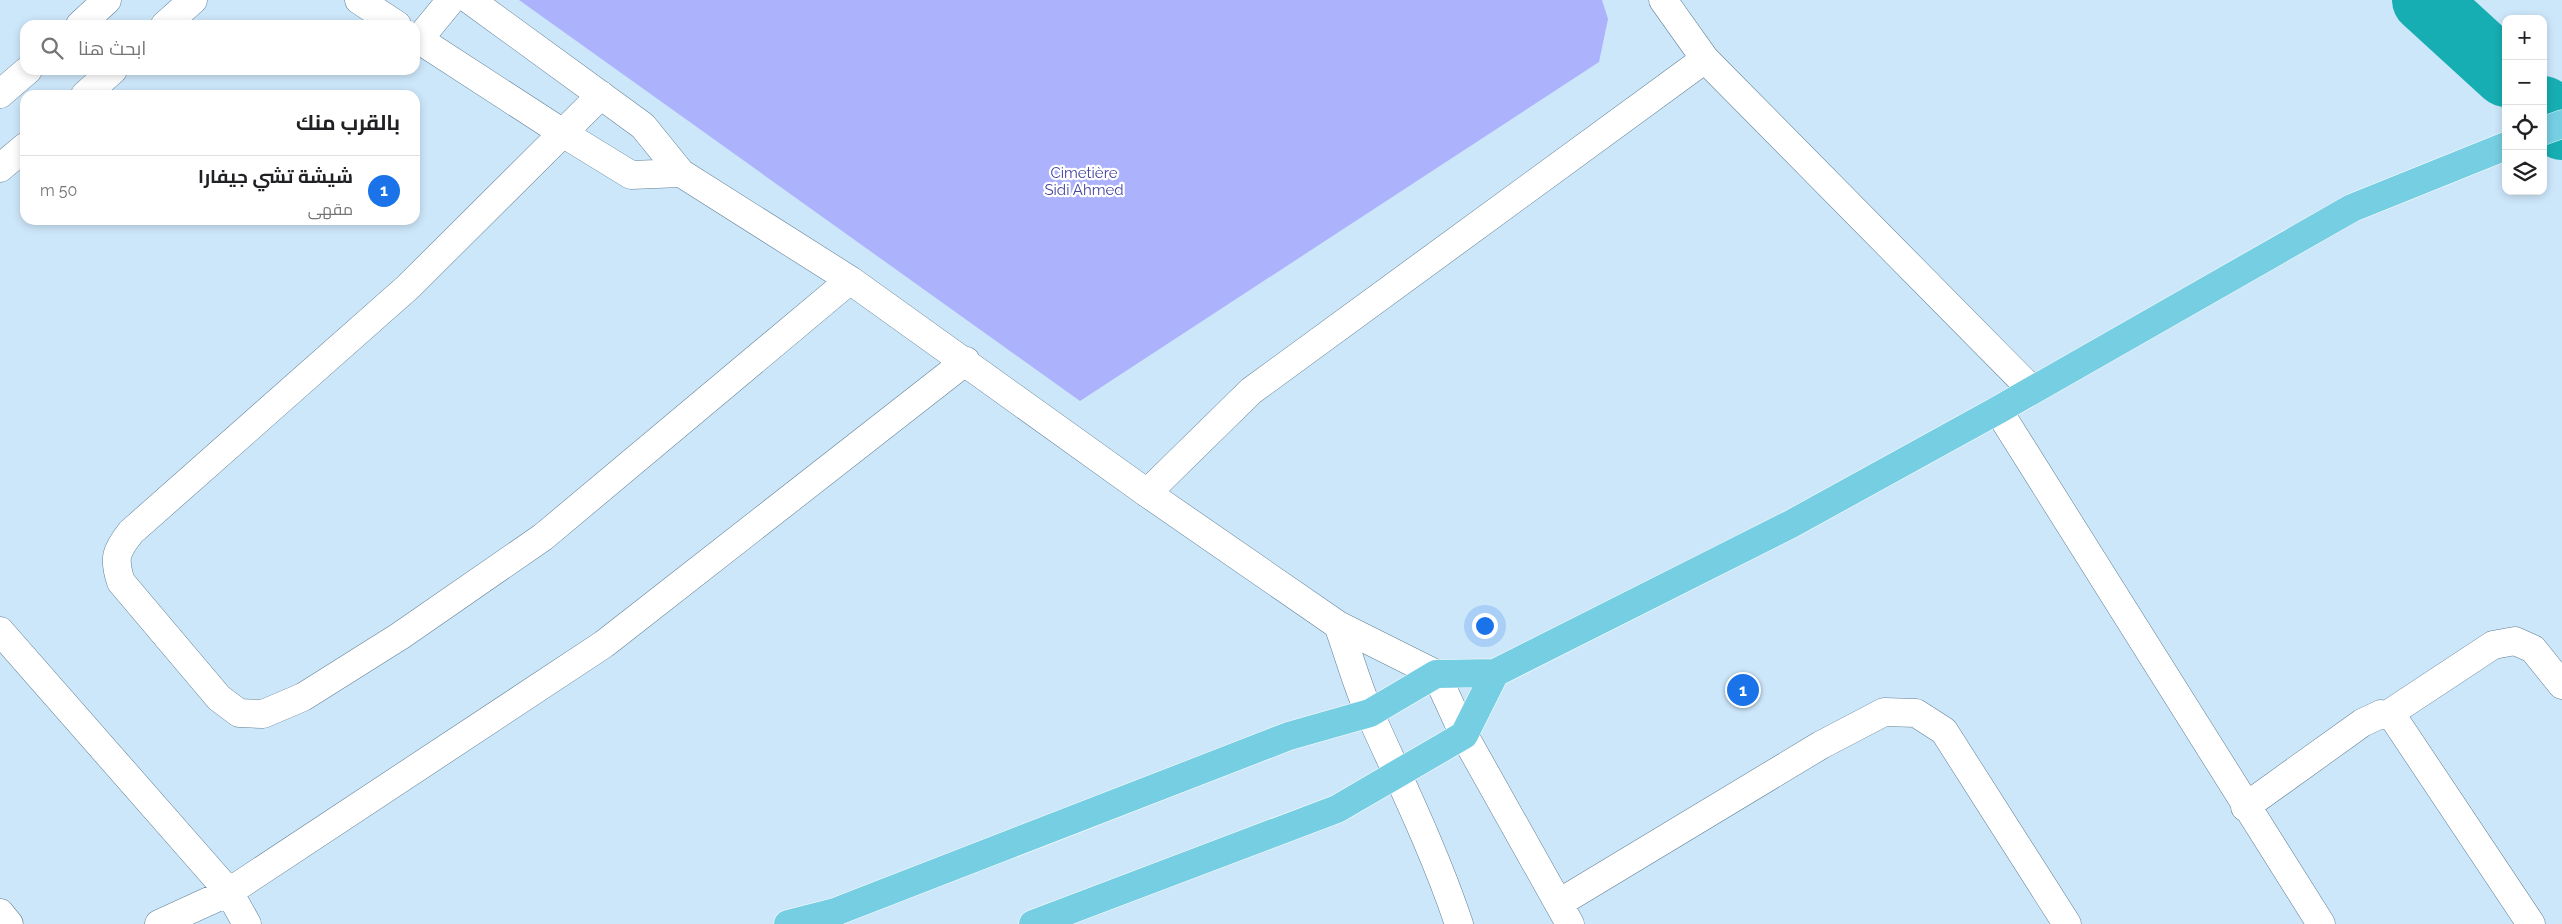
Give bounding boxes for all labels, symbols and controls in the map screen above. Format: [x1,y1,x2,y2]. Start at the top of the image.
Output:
map controls [2502,15,2547,195]
button: + [2502,15,2547,60]
search box [20,20,420,75]
icon: search [38,34,66,62]
text: ابحث هنا [78,37,146,59]
button: − [2502,60,2547,105]
button: locate [2502,105,2547,150]
text: بالقرب منك [296,110,400,135]
button: layers [2502,150,2547,195]
park label: Cimetière Sidi Ahmed [1044,164,1124,199]
text: شيشة تشي جيفارا [198,165,353,187]
text: 50 m [40,181,77,200]
text: 1 [380,181,388,200]
text: مقهى [308,200,353,219]
your location [1472,613,1498,639]
pin: 1 [1727,671,1759,709]

